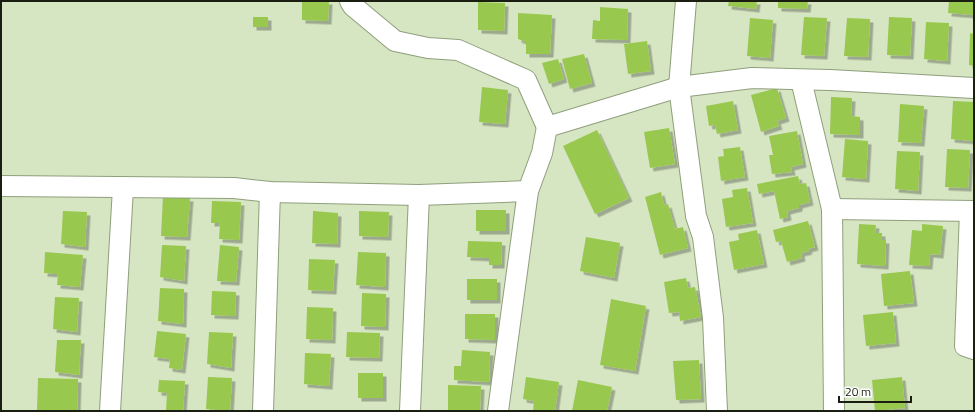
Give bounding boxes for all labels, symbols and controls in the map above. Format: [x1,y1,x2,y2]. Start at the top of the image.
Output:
scale bar [839,378,911,404]
text: 20 m [845,382,871,401]

